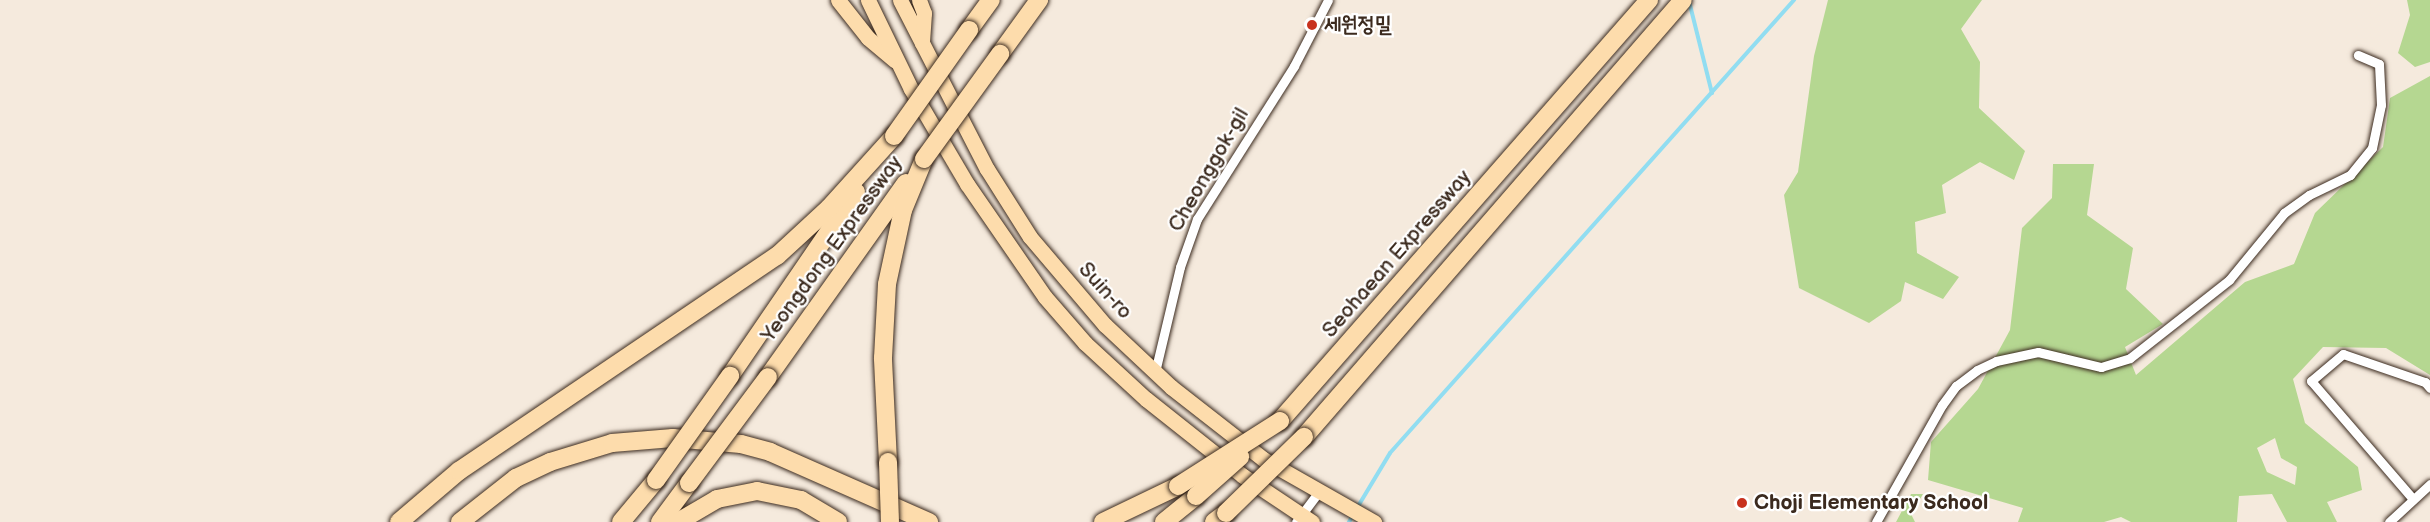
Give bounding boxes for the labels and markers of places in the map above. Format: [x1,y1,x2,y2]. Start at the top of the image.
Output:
place label: 세원정밀 [1324,12,1392,38]
marker: 세원정밀 [1305,18,1319,32]
place label: Choji Elementary School [1754,490,1989,516]
marker: Choji Elementary School [1735,496,1749,510]

